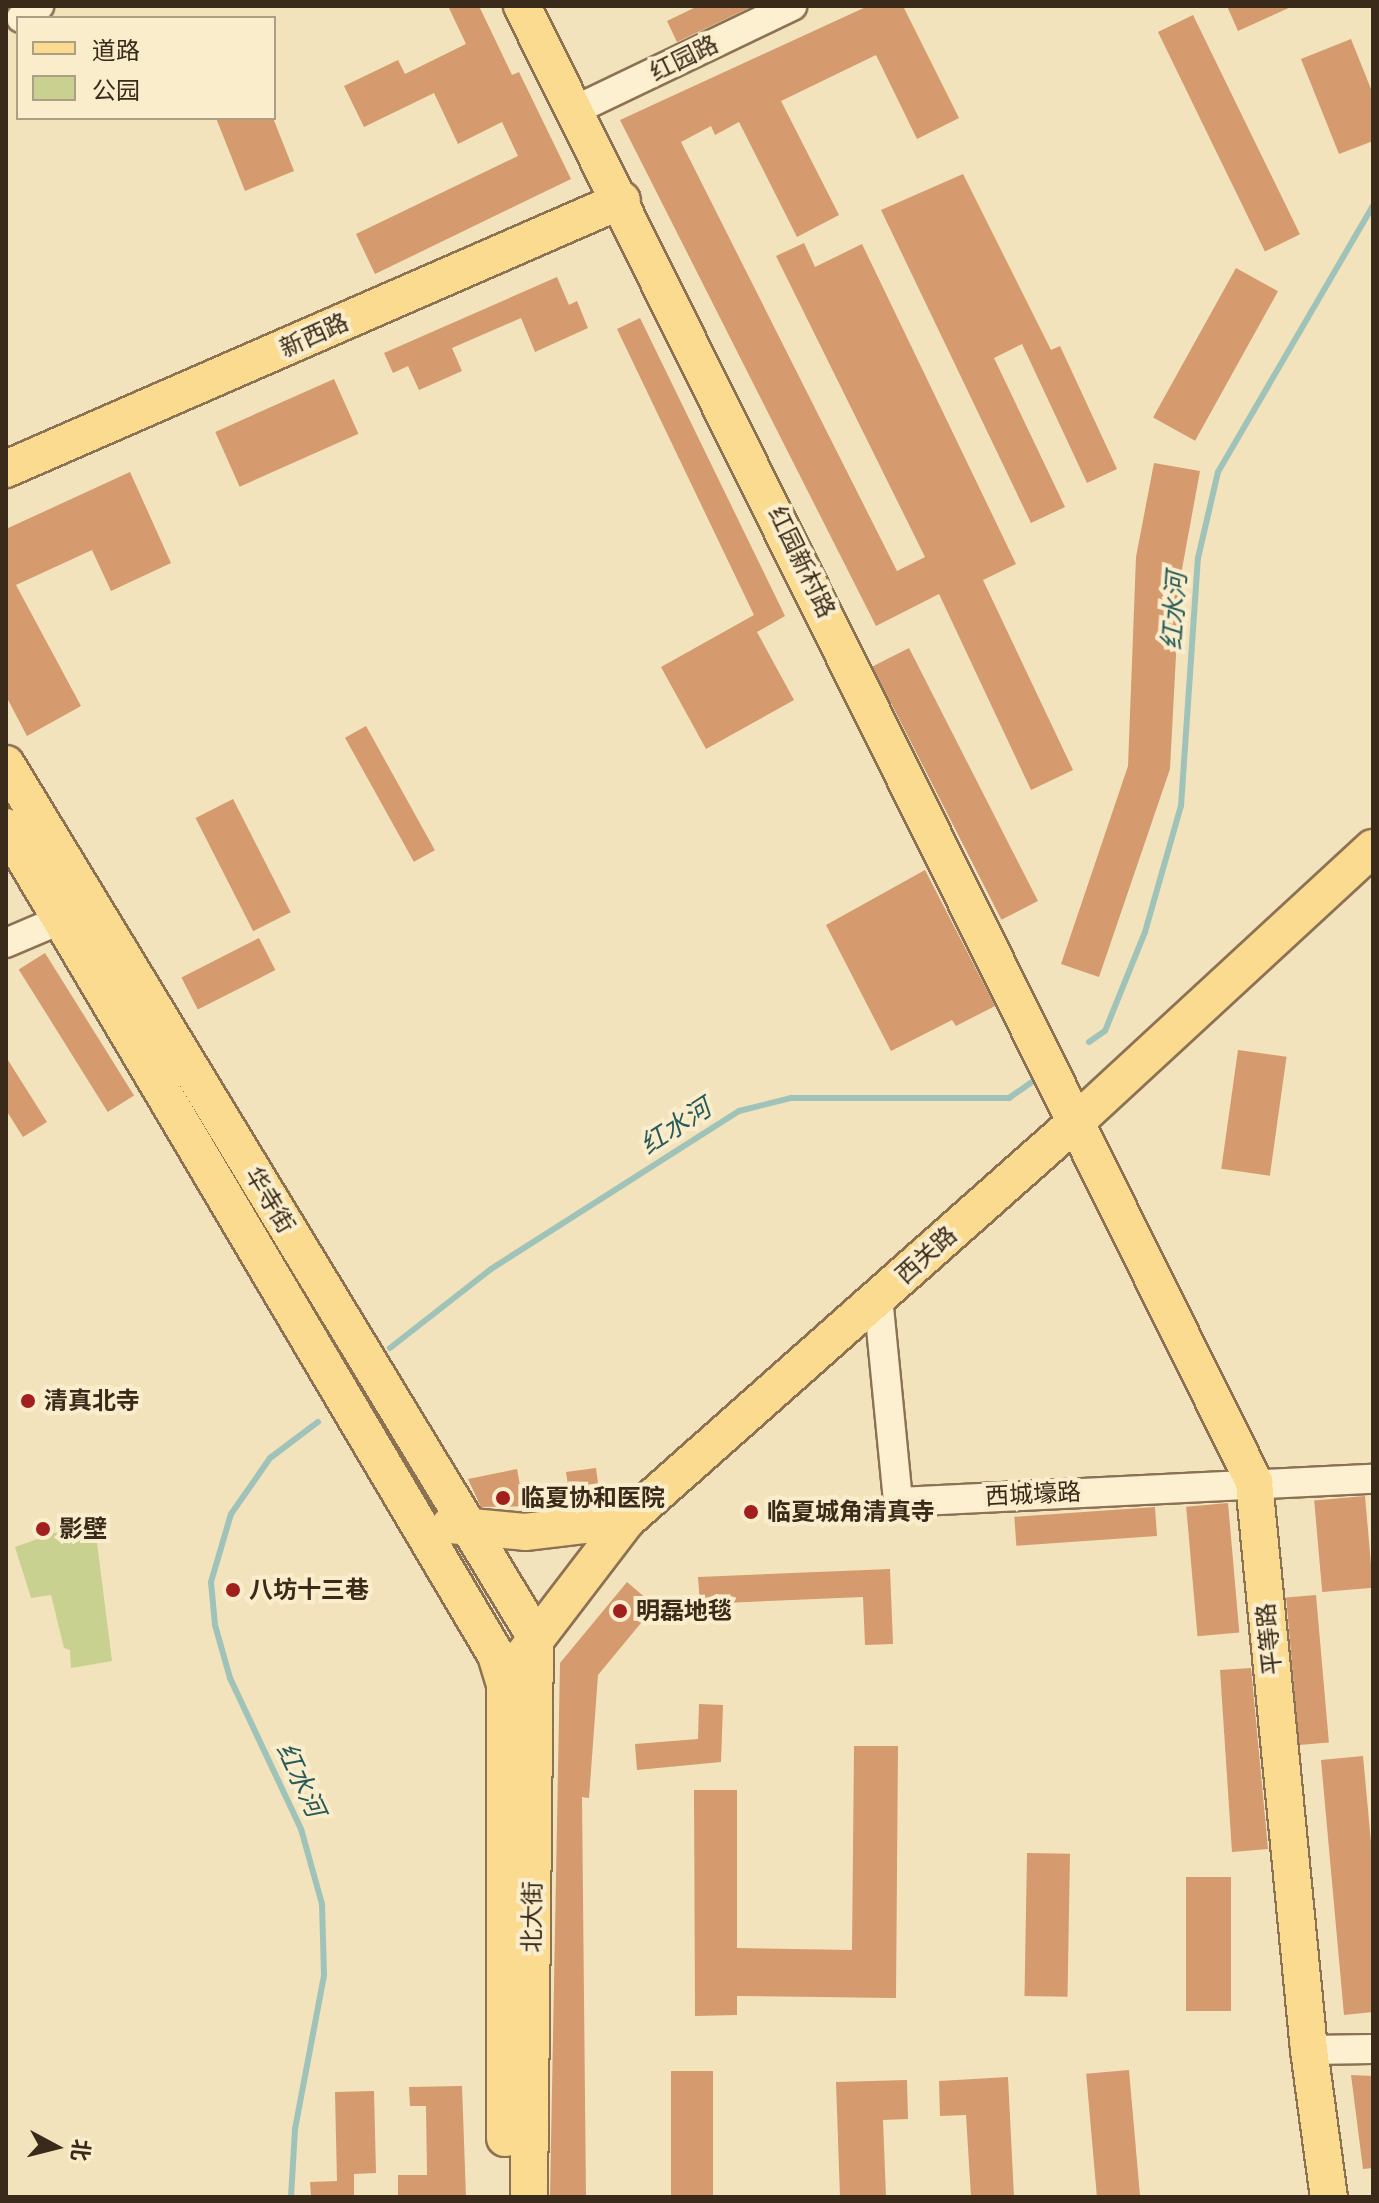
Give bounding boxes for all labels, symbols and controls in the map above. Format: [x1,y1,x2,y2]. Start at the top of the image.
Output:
legend [16,16,276,120]
street label: 红园路 [645,29,723,87]
text: 道路 [92,36,140,65]
text: 公园 [92,76,140,105]
street label: 新西路 [275,307,353,363]
street label: 红园新村路 [763,502,841,622]
water label: 红水河 [1157,571,1193,651]
water label: 红水河 [635,1093,717,1161]
street label: 华寺街 [239,1162,301,1238]
street label: 西关路 [890,1220,962,1290]
place label: 清真北寺 [44,1387,140,1415]
marker: 清真北寺 [19,1392,37,1410]
street label: 西城壕路 [984,1477,1082,1511]
place label: 临夏协和医院 [521,1484,665,1512]
marker: 临夏协和医院 [492,1487,514,1509]
place label: 临夏城角清真寺 [767,1498,935,1526]
marker: 临夏城角清真寺 [742,1503,760,1521]
place label: 影壁 [59,1515,107,1543]
marker: 影壁 [34,1520,52,1538]
place label: 八坊十三巷 [249,1576,369,1604]
marker: 八坊十三巷 [224,1581,242,1599]
place label: 明磊地毯 [636,1597,732,1625]
marker: 明磊地毯 [611,1602,629,1620]
street label: 平等路 [1251,1602,1287,1676]
water label: 红水河 [269,1738,331,1822]
street label: 北大街 [517,1881,547,1953]
north arrow [16,2107,96,2187]
text: 北 [66,2137,95,2163]

